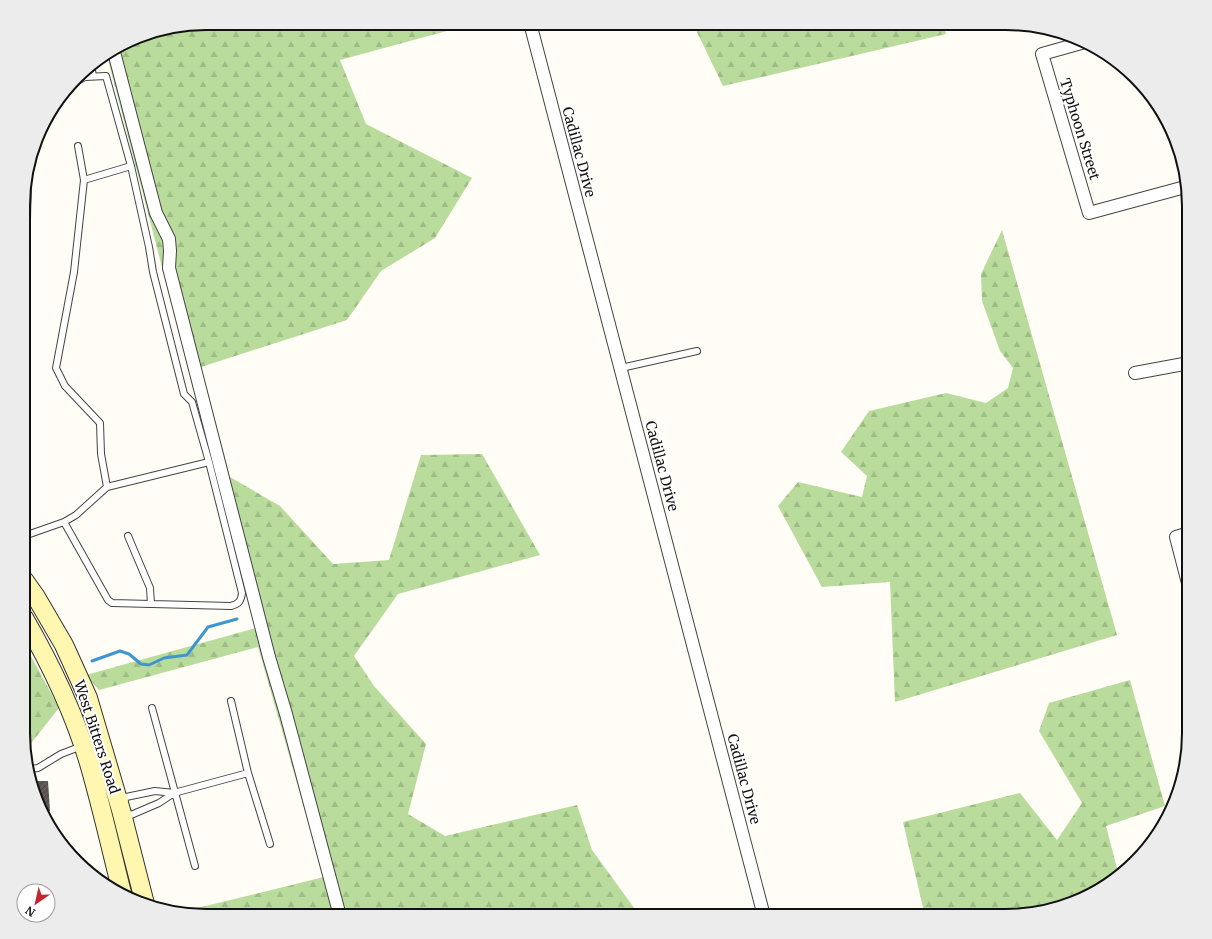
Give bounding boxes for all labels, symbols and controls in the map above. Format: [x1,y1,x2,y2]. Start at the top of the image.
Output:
street label: Typhoon Street [1056,76,1104,182]
street label: Cadillac Drive [558,105,600,199]
street label: Cadillac Drive [641,419,683,513]
street label: West Bitters Road [70,677,124,797]
street label: Cadillac Drive [723,732,765,826]
north arrow [16,883,56,923]
text: N [23,903,38,920]

